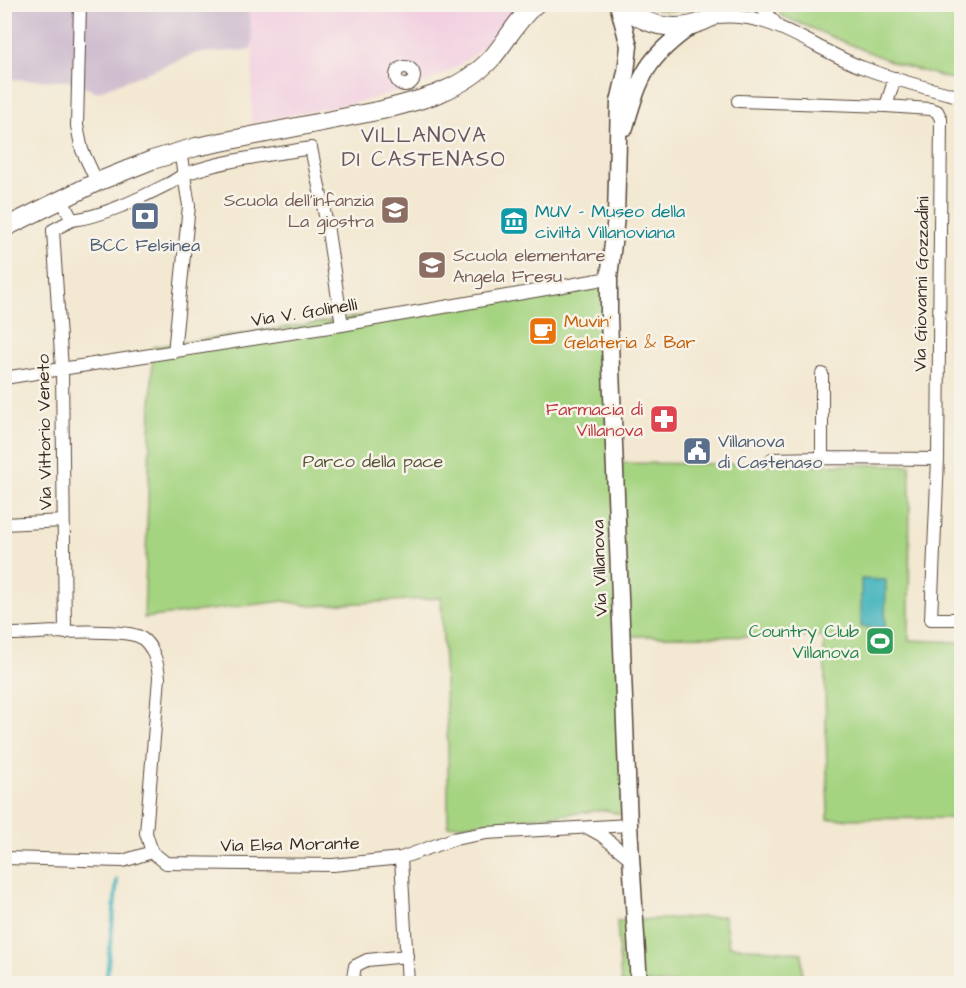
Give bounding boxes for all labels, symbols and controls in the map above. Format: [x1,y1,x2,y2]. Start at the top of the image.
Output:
district label: VILLANOVA DI CASTENASO [342,121,506,174]
place label: Scuola dell'infanzia La giostra [224,188,374,235]
school or university icon: Scuola dell'infanzia La giostra [379,194,411,226]
street label: Via Giovanni Gozzadini [907,196,936,372]
place label: MUV - Museo della civiltà Villanoviana [535,199,685,245]
bank icon: BCC Felsinea [129,200,161,232]
museum icon: MUV - Museo della civiltà Villanoviana [498,205,530,237]
place label: BCC Felsinea [90,233,200,258]
place label: Scuola elementare Angela Fresu [453,243,606,290]
school or university icon: Scuola elementare Angela Fresu [416,249,448,281]
street label: Via V. Golinelli [249,292,359,333]
place label: Muvin' Gelateria & Bar [564,309,695,355]
cafe icon: Muvin' Gelateria & Bar [527,315,559,347]
street label: Via Vittorio Veneto [31,354,58,510]
place label: Farmacia di Villanova [546,397,643,443]
pharmacy icon: Farmacia di Villanova [648,403,680,435]
place label: Villanova di Castenaso [718,429,822,475]
public building icon: Villanova di Castenaso [681,435,713,467]
park label: Parco della pace [303,449,444,474]
street label: Via Villanova [585,519,614,617]
place label: Country Club Villanova [749,619,859,665]
sports icon: Country Club Villanova [864,625,896,657]
street label: Via Elsa Morante [220,831,360,858]

